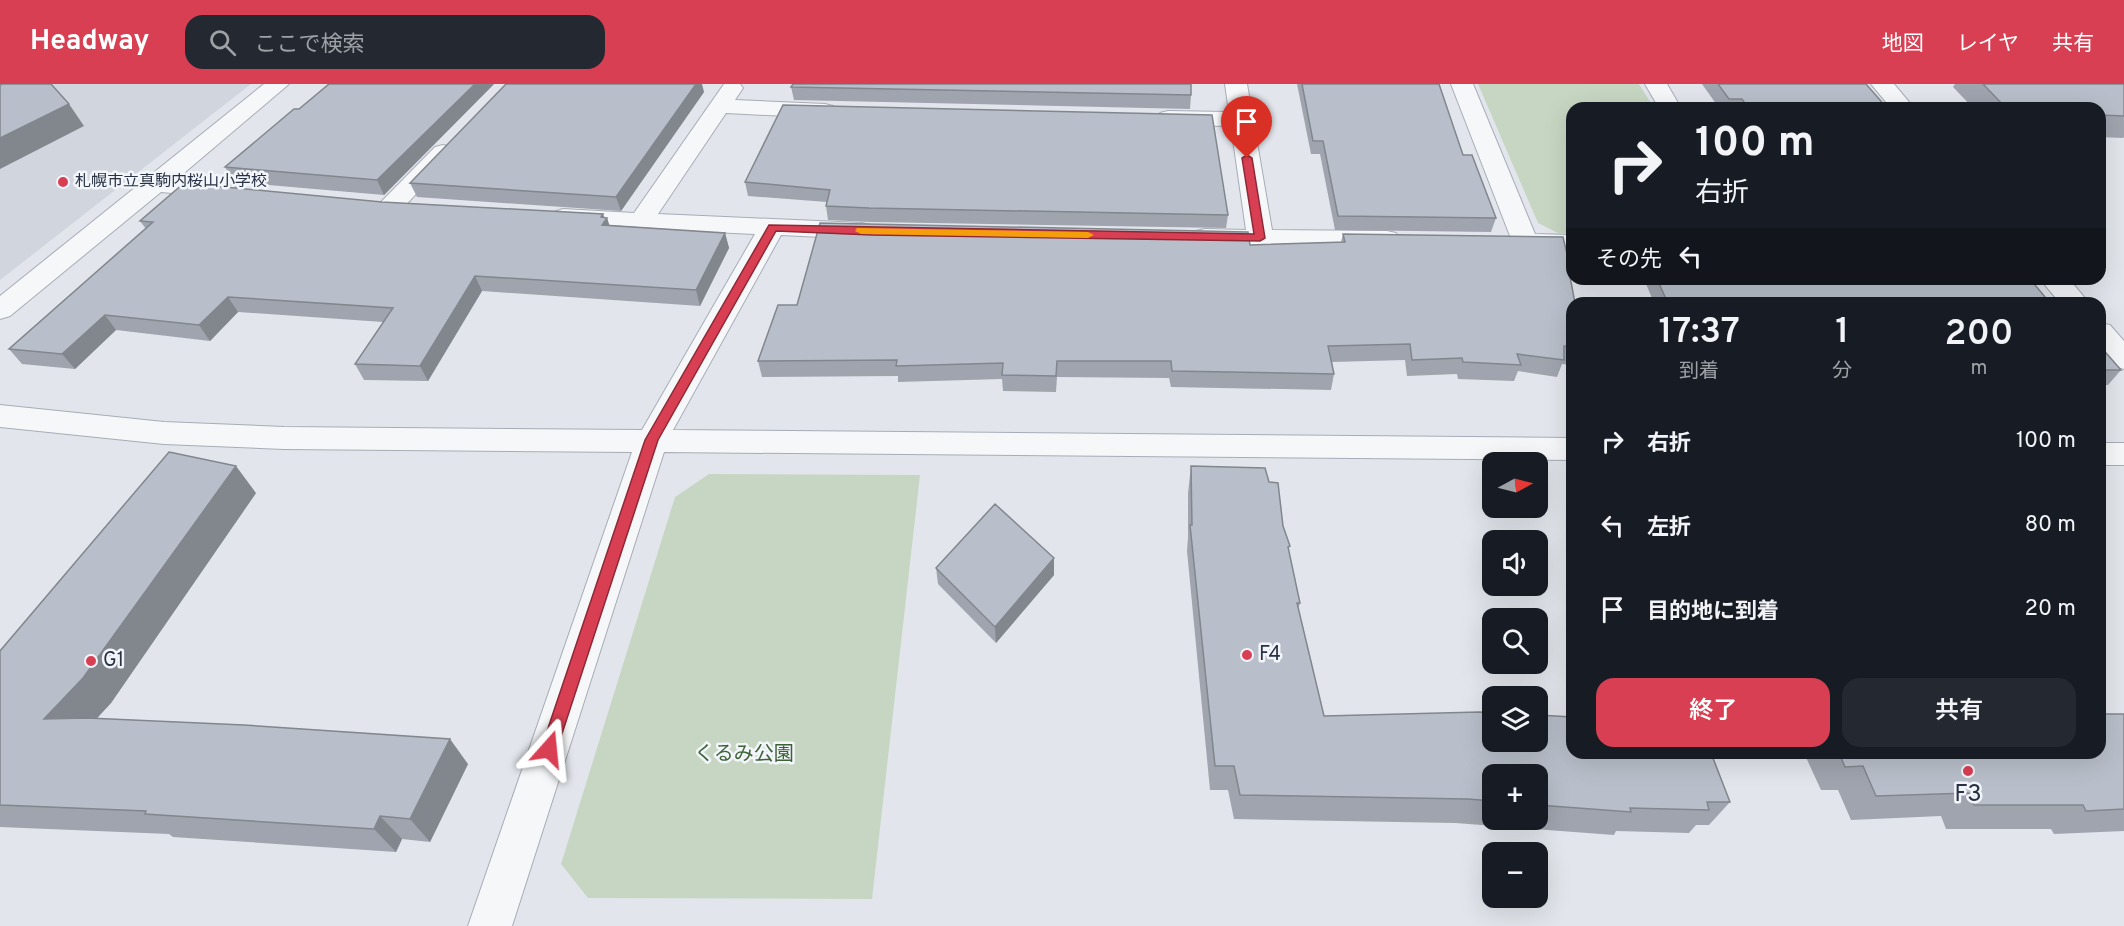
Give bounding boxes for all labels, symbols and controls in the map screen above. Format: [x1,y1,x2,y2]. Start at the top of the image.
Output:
search box [185,15,605,69]
text: Headway [30,24,149,60]
icon: search [206,26,239,59]
text: 地図 [1882,31,1924,58]
text: レイヤ [1957,31,2019,58]
text: 共有 [2052,31,2094,58]
text: ここで検索 [254,32,365,59]
pin [1221,96,1272,158]
icon: arrive [1230,105,1263,138]
text: 100 m [1695,118,1814,171]
icon: right [1596,126,1674,204]
place label: 札幌市立真駒内桜山小学校 [75,172,267,192]
marker: 札幌市立真駒内桜山小学校 [56,175,70,189]
text: 右折 [1695,177,1749,211]
icon: left [1674,240,1707,273]
text: その先 [1596,247,1662,274]
text: 17:37 [1658,310,1740,356]
text: 1 [1835,310,1849,356]
text: 200 [1945,312,2014,358]
text: m [1971,356,1988,382]
text: 到着 [1679,359,1719,385]
text: 分 [1832,359,1852,385]
icon: right [1596,425,1629,458]
text: 100 m [2016,428,2076,455]
text: 右折 [1647,431,1691,458]
north arrow [1482,452,1548,518]
map controls [1482,452,1548,908]
icon: left [1596,509,1629,542]
text: 80 m [2025,512,2076,539]
text: 左折 [1647,515,1691,542]
button: sound [1482,530,1548,596]
icon: arrive [1596,593,1629,626]
text: 20 m [2025,596,2076,623]
text: 目的地に到着 [1647,599,1779,626]
button: search [1482,608,1548,674]
place label: F4 [1259,642,1281,668]
place label: G1 [103,648,124,674]
marker: F4 [1240,648,1254,662]
marker: G1 [84,654,98,668]
button: 終了 [1596,678,1830,747]
button: 共有 [1842,678,2076,747]
button: layers [1482,686,1548,752]
position arrow [517,717,581,781]
park label: くるみ公園 [694,742,794,768]
button: + [1482,764,1548,830]
marker: F3 [1961,764,1975,778]
place label: F3 [1954,780,1982,810]
button: − [1482,842,1548,908]

